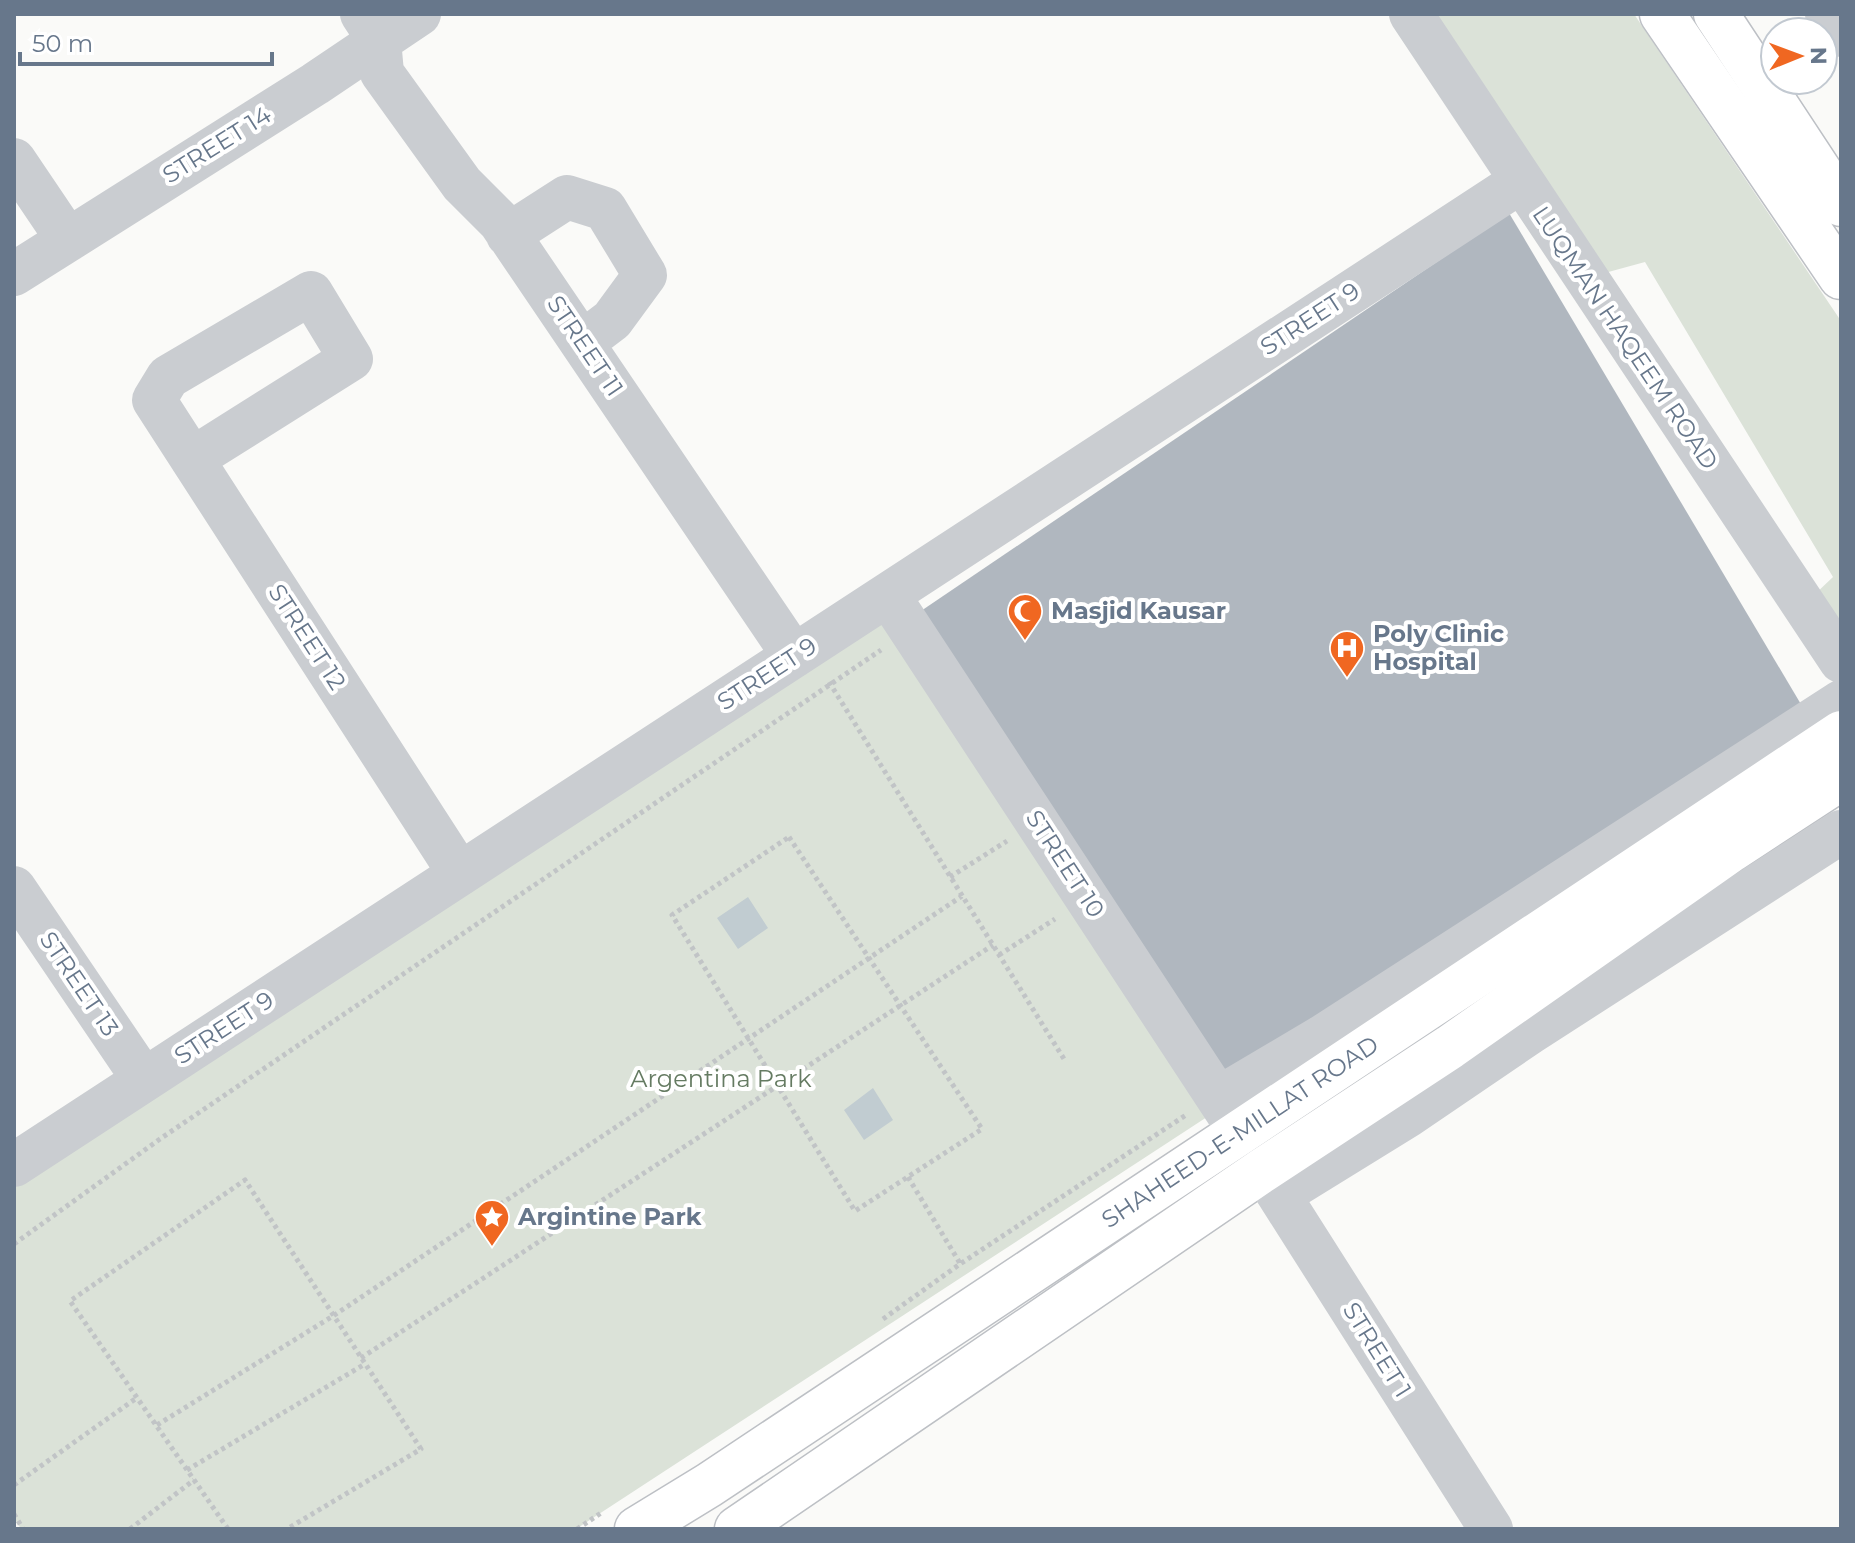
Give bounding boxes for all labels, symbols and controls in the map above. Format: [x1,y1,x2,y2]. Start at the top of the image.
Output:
scale bar [20,16,272,66]
north arrow [1759,16,1839,96]
text: 50 m [32,29,93,58]
text: N [1805,47,1832,65]
street label: STREET 14 [157,100,276,189]
street label: LUQMAN HAQEEM ROAD [1526,201,1724,475]
street label: STREET 9 [1255,276,1365,361]
street label: STREET 11 [541,290,630,402]
street label: STREET 12 [263,578,352,695]
mosque icon: Masjid Kausar [1006,592,1044,642]
place label: Masjid Kausar [1051,596,1226,625]
place label: Poly Clinic Hospital [1373,619,1504,676]
hospital icon: Poly Clinic Hospital [1328,629,1366,679]
street label: STREET 9 [712,631,822,716]
street label: STREET 10 [1020,805,1111,923]
street label: STREET 13 [34,926,125,1042]
street label: STREET 9 [169,985,279,1070]
street label: SHAHEED-E-MILLAT ROAD [1096,1029,1384,1234]
park label: Argentina Park [630,1064,812,1093]
place icon: Argintine Park [473,1198,511,1248]
place label: Argintine Park [517,1202,702,1231]
street label: STREET 1 [1337,1297,1418,1403]

